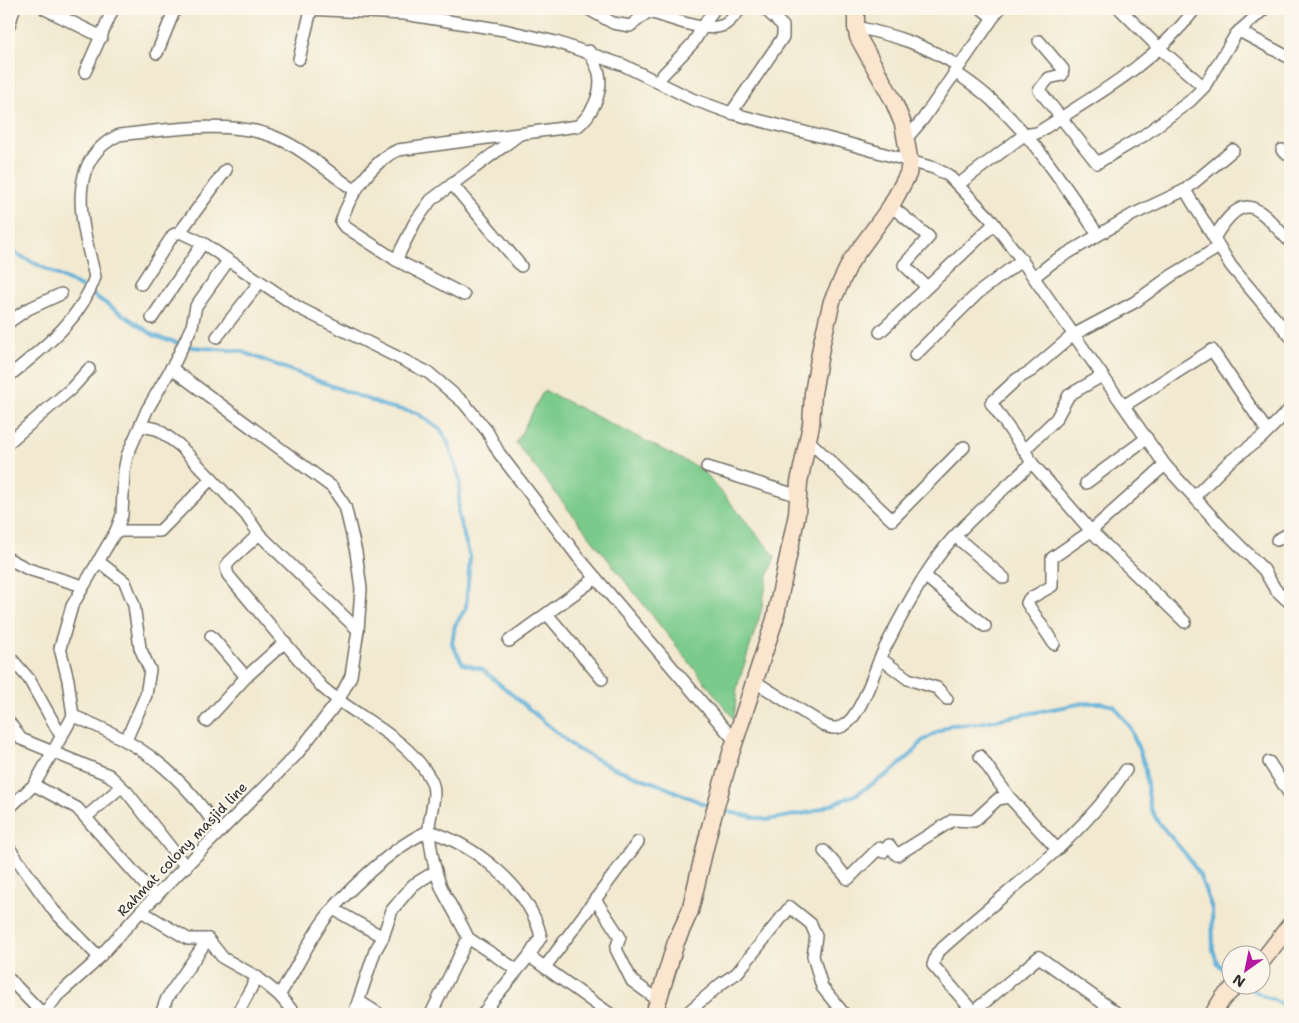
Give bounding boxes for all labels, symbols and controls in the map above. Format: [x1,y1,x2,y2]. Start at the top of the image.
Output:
street label: Rahmat colony masjid line [113,778,251,920]
north arrow [1222,946,1272,996]
text: N [1229,970,1248,991]

